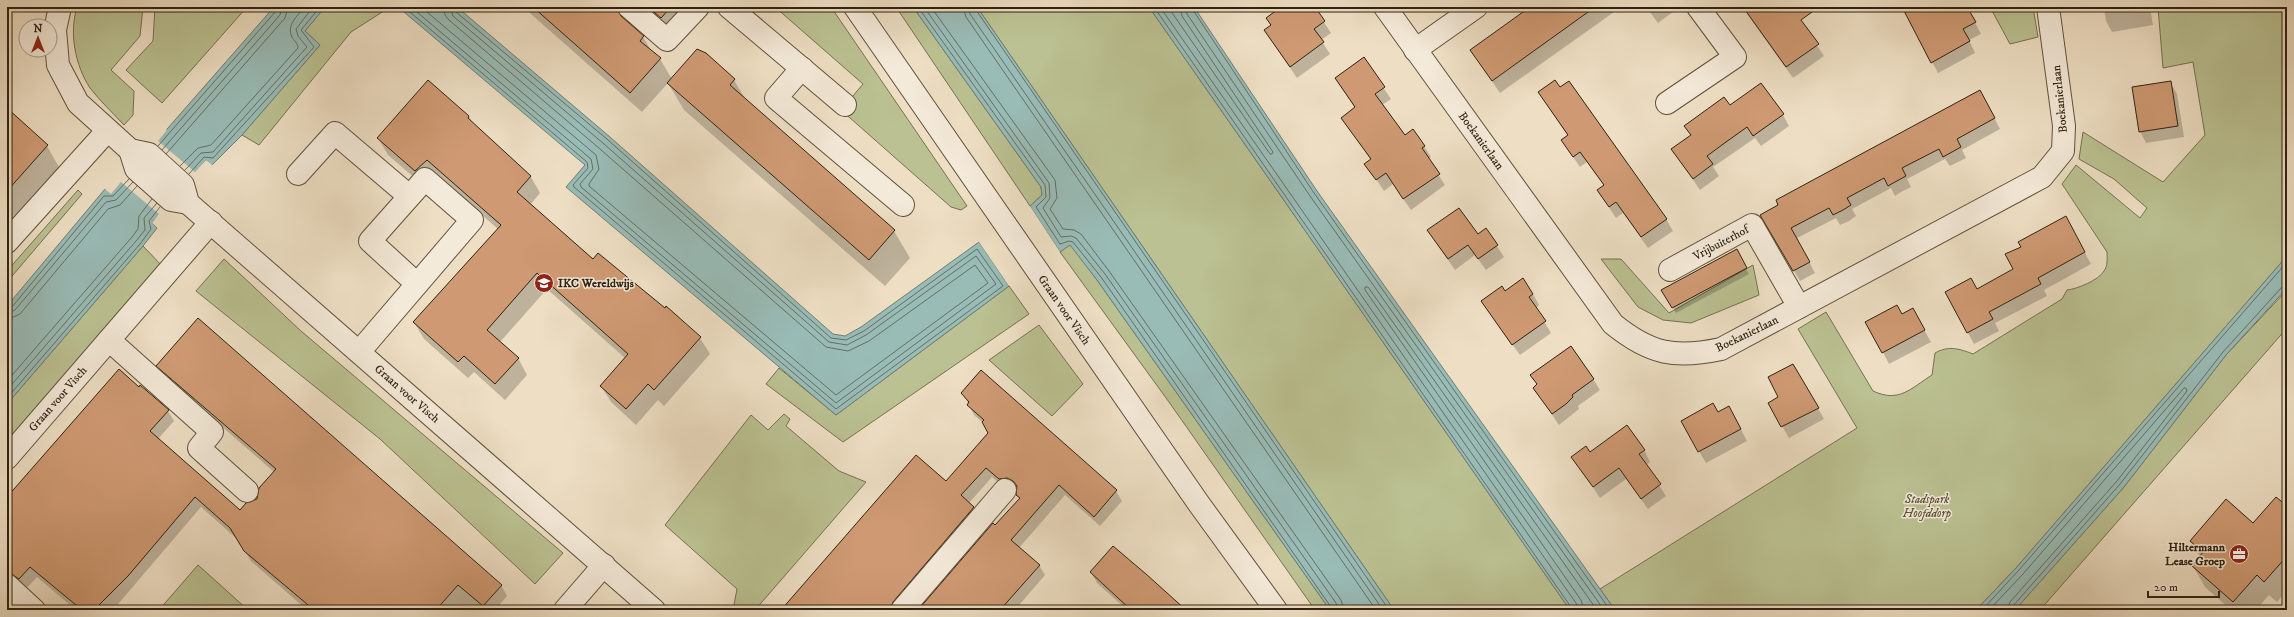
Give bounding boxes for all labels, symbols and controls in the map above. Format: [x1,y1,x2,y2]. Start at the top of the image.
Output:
north arrow [18,18,58,58]
text: N [33,22,43,36]
street label: Boekanierlaan [2049,64,2071,134]
street label: Boekanierlaan [1455,109,1508,174]
street label: Vrijbuiterhof [1690,221,1753,264]
school or university icon: IKC Wereldwijs [533,272,555,294]
street label: Graan voor Visch [1034,272,1094,348]
place label: IKC Wereldwijs [558,276,634,291]
street label: Boekanierlaan [1713,312,1782,356]
street label: Graan voor Visch [371,361,443,427]
street label: Graan voor Visch [25,363,91,435]
park label: Stadspark Hoofddorp [1902,492,1951,521]
place label: Hiltermann Lease Groep [2165,540,2226,569]
office icon: Hiltermann Lease Groep [2228,543,2250,565]
scale bar [2148,573,2219,599]
text: 20 m [2154,580,2178,595]

